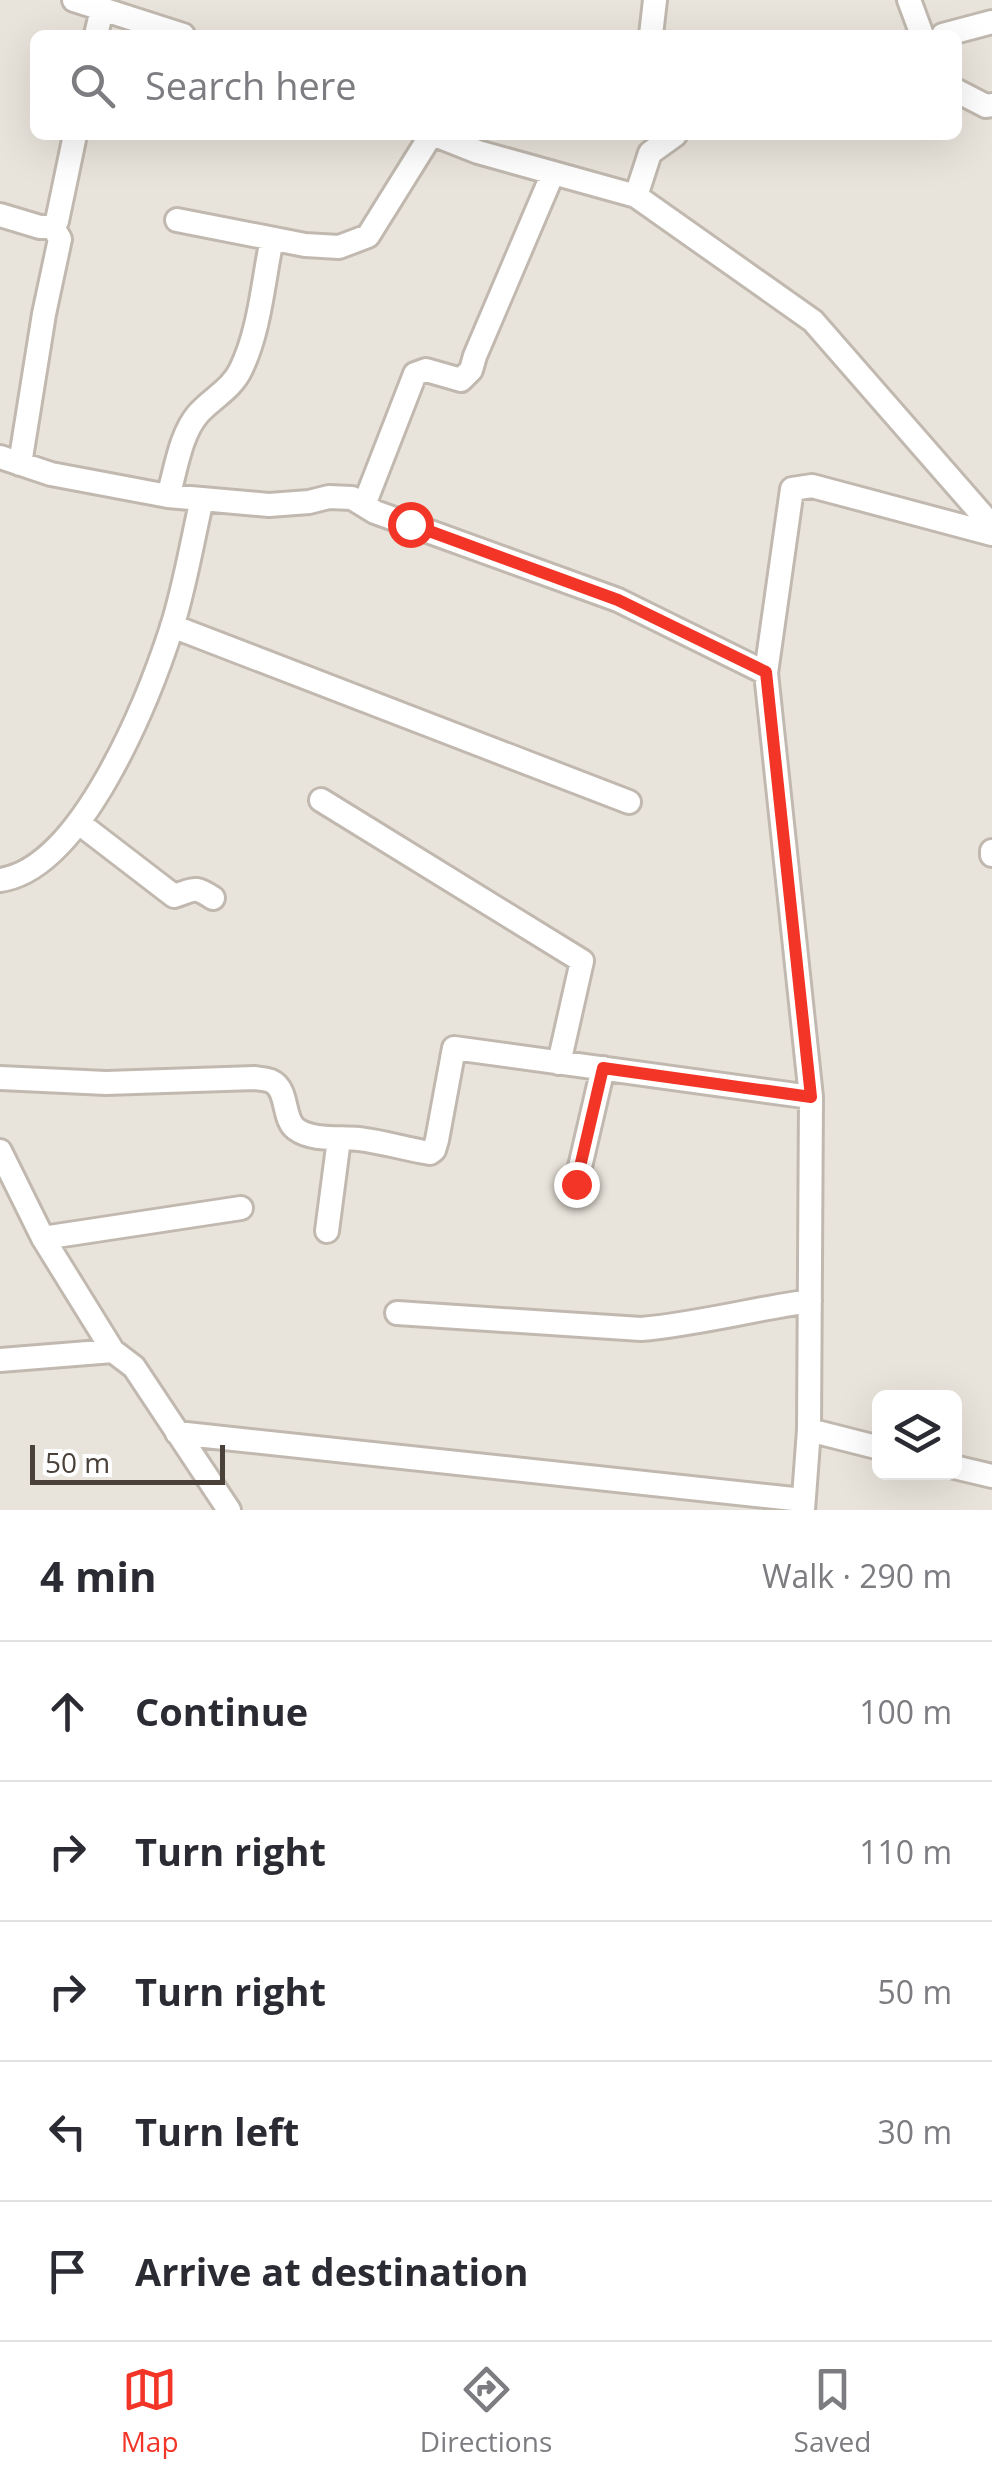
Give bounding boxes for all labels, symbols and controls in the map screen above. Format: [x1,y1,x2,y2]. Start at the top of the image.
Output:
search box [30,30,962,140]
icon: search [65,58,120,113]
text: Search here [145,59,357,111]
route start [388,502,434,548]
route end [554,1162,600,1208]
map controls [872,1390,962,1480]
button: layers [872,1390,962,1480]
scale bar [30,1440,225,1484]
text: 50 m [45,1443,110,1481]
text: 4 min [40,1547,157,1604]
text: Walk · 290 m [762,1554,952,1597]
icon: ahead [40,1684,95,1739]
text: Continue [135,1685,308,1737]
text: 100 m [859,1690,952,1733]
icon: right [40,1824,95,1879]
text: Turn right [135,1825,326,1877]
text: 110 m [859,1830,952,1873]
icon: right [40,1964,95,2019]
text: Turn right [135,1965,326,2017]
text: 50 m [877,1970,952,2013]
icon: left [40,2104,95,2159]
text: Turn left [135,2105,299,2157]
text: 30 m [877,2110,952,2153]
icon: arrive [40,2244,95,2299]
text: Arrive at destination [135,2245,529,2297]
tab: Map [121,2362,179,2460]
tab: Directions [420,2362,552,2460]
tab: Saved [794,2362,871,2460]

